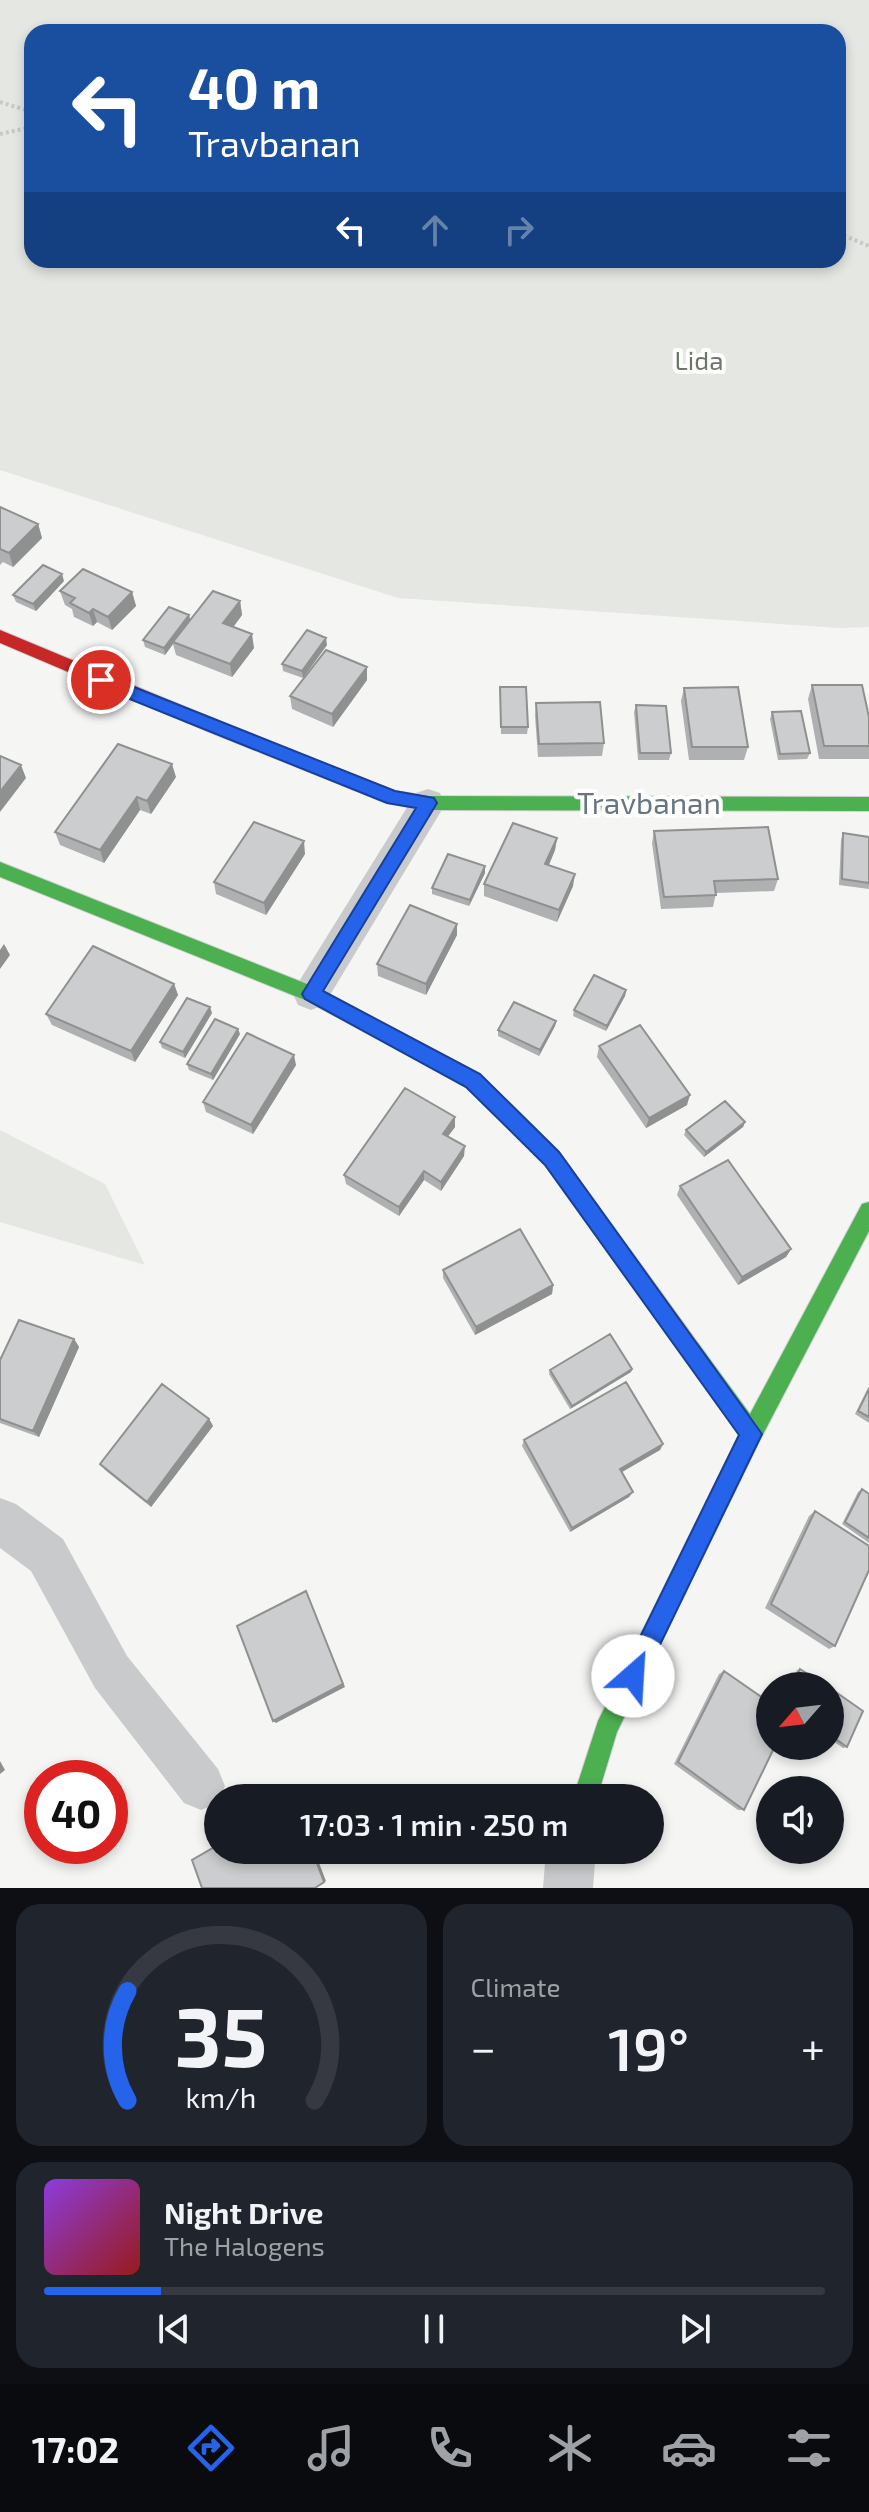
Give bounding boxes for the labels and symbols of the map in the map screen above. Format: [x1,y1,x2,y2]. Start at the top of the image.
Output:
park label: Lida [675,344,723,375]
pin [67,646,135,714]
street label: Travbanan [577,784,721,820]
position arrow [591,1634,675,1718]
north arrow [756,1672,844,1760]
speed limit sign: 40 [24,1760,128,1864]

